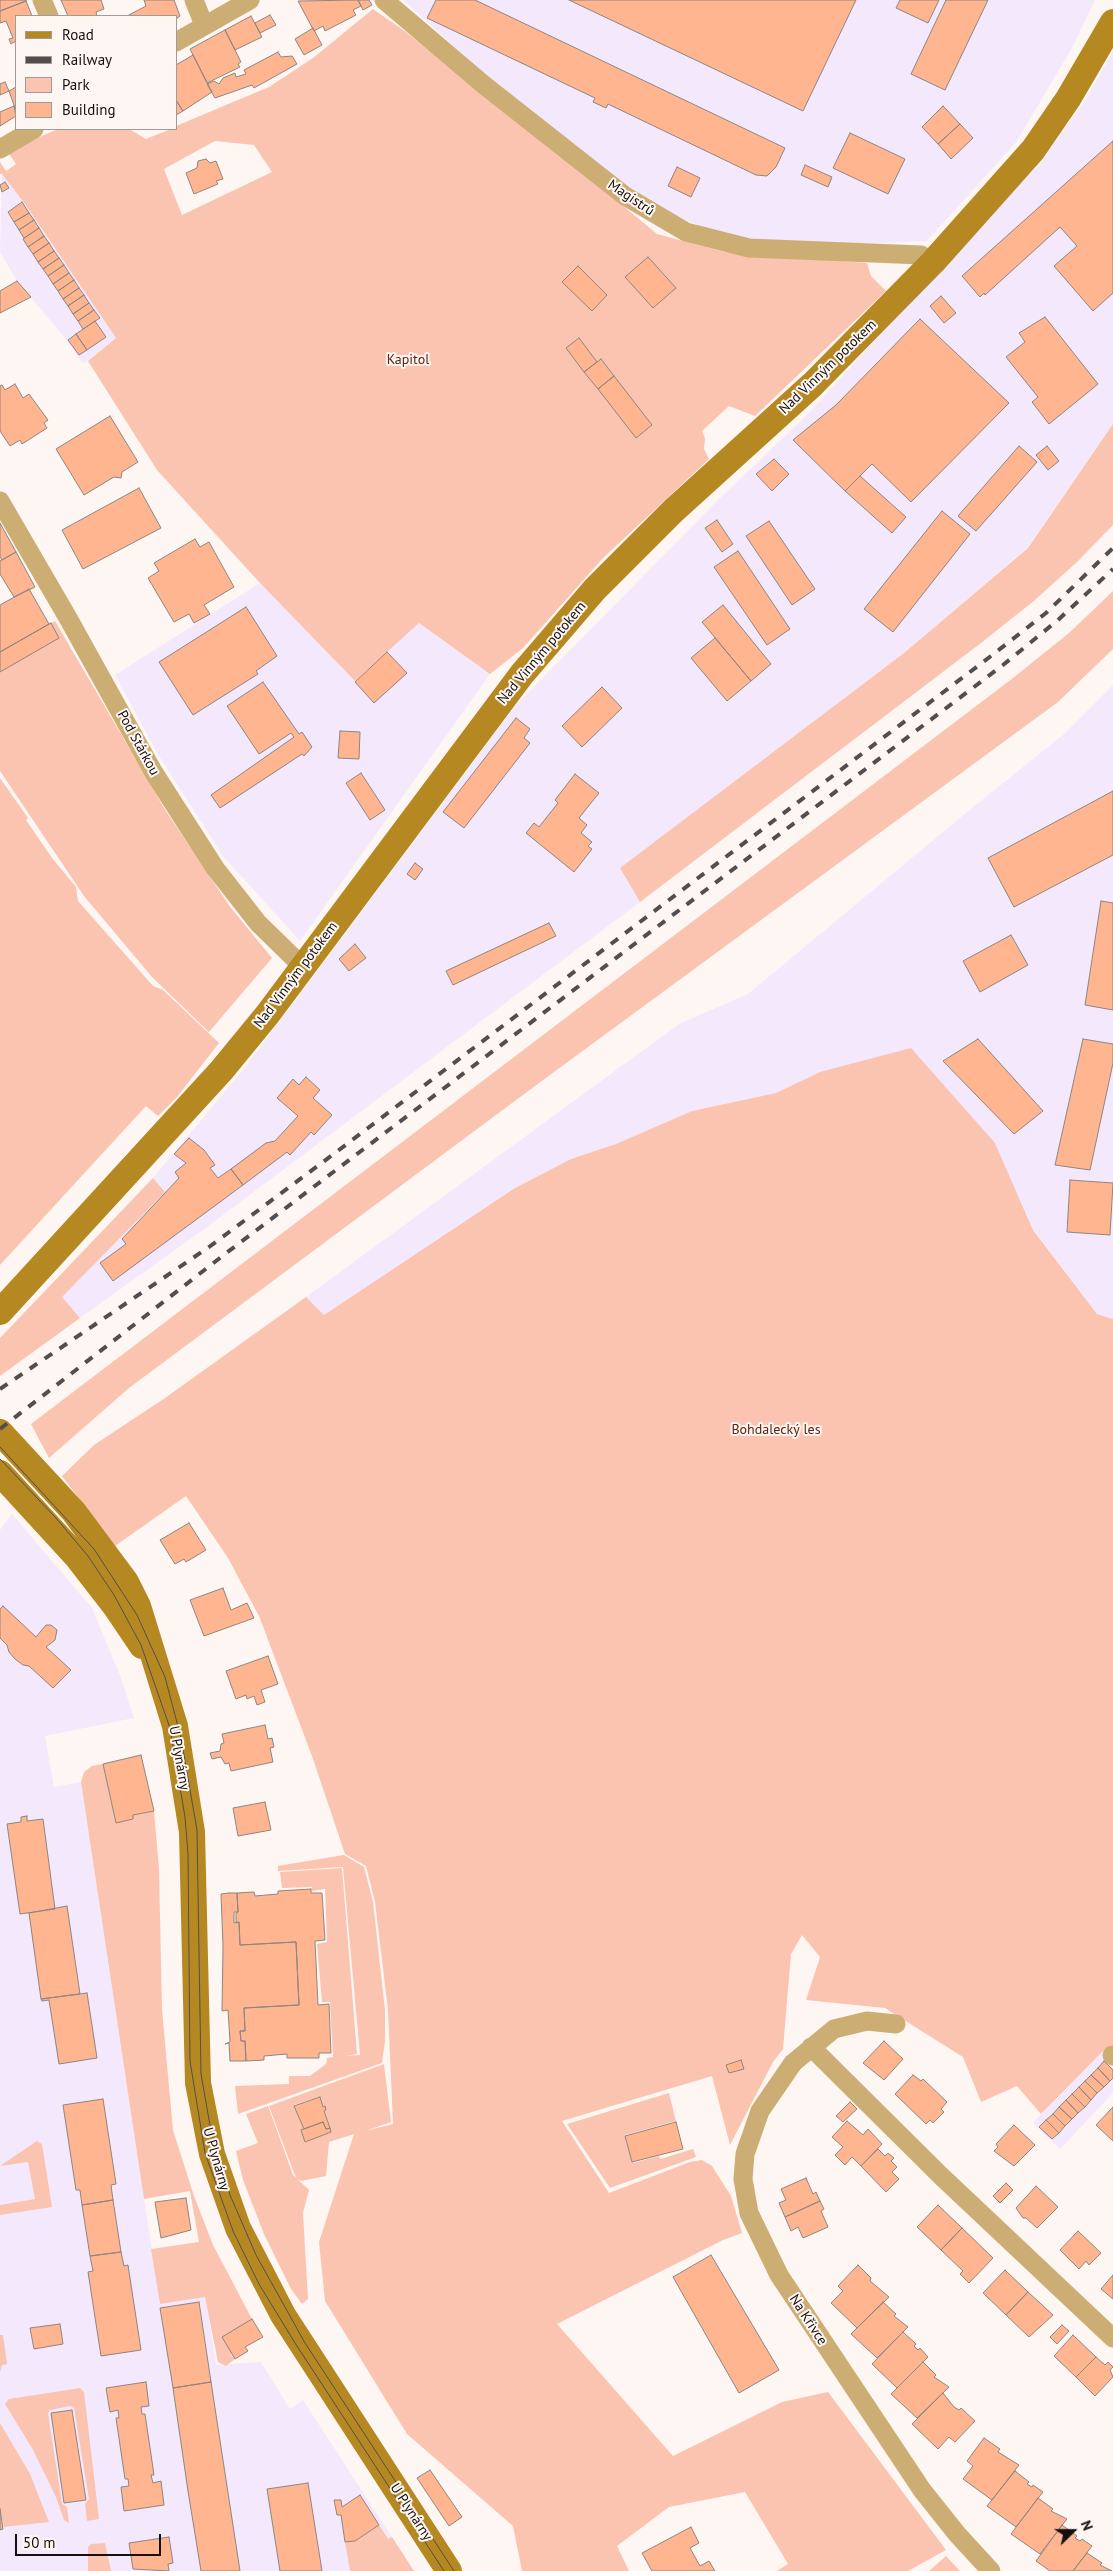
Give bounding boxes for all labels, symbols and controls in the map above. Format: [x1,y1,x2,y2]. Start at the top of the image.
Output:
legend [15,15,178,130]
text: Road [62,25,94,44]
text: Railway [62,50,112,69]
text: Park [62,75,90,94]
text: Building [62,100,116,119]
street label: Magistrů [605,176,657,220]
street label: Nad Vinným potokem [776,316,880,418]
park label: Kapitol [387,352,429,368]
street label: Nad Vinným potokem [494,598,590,708]
street label: Pod Stárkou [113,708,163,778]
street label: Nad Vinným potokem [251,919,341,1031]
park label: Bohdalecký les [731,1422,821,1438]
street label: U Plynárny [165,1725,193,1791]
street label: U Plynárny [199,2126,233,2192]
street label: Na Křivce [785,2292,831,2348]
street label: U Plynárny [386,2480,436,2544]
north arrow [1048,2506,1098,2556]
text: N [1077,2518,1097,2533]
scale bar [18,2524,164,2556]
text: 50 m [23,2533,56,2552]

